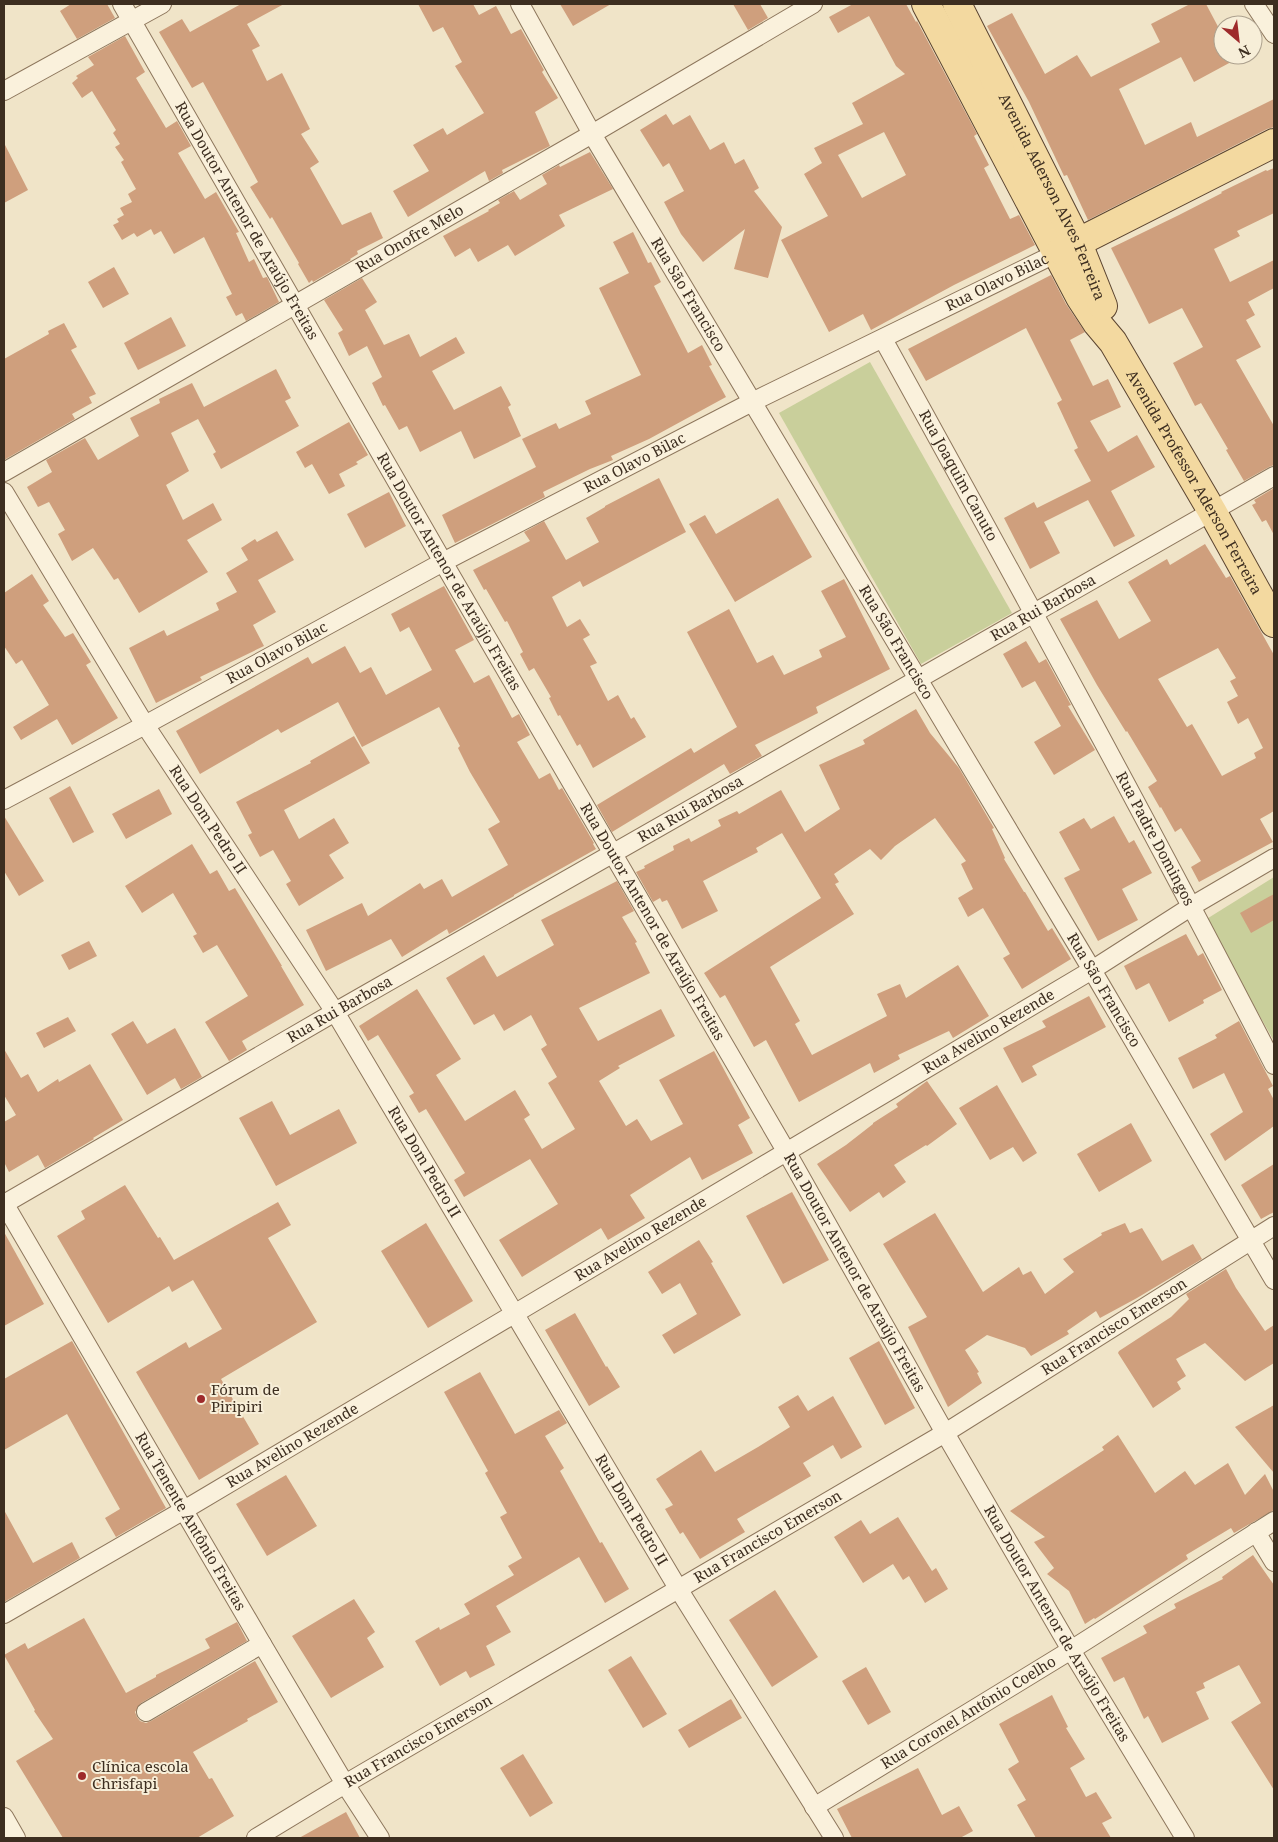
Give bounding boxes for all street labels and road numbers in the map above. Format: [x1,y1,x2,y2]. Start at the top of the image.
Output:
street label: Avenida Aderson Alves Ferreira [995,89,1111,303]
street label: Rua Doutor Antenor de Araújo Freitas [171,98,324,343]
street label: Rua Onofre Melo [352,199,467,277]
street label: Rua São Francisco [647,234,731,355]
street label: Rua Olavo Bilac [942,248,1051,315]
street label: Avenida Professor Aderson Ferreira [1122,366,1267,598]
street label: Rua Joaquim Canuto [915,406,1003,544]
street label: Rua Olavo Bilac [580,427,689,497]
street label: Rua Doutor Antenor de Araújo Freitas [373,449,527,694]
street label: Rua Rui Barbosa [986,569,1099,645]
street label: Rua São Francisco [855,581,939,703]
street label: Rua Olavo Bilac [222,616,330,688]
street label: Rua Dom Pedro II [165,761,252,877]
street label: Rua Padre Domingos [1112,768,1200,909]
street label: Rua Rui Barbosa [634,770,746,846]
street label: Rua Doutor Antenor de Araújo Freitas [576,799,730,1044]
street label: Rua São Francisco [1063,929,1146,1051]
street label: Rua Rui Barbosa [283,970,395,1047]
street label: Rua Avelino Rezende [918,984,1058,1078]
street label: Rua Dom Pedro II [384,1102,466,1221]
street label: Rua Doutor Antenor de Araújo Freitas [780,1149,931,1396]
street label: Rua Avelino Rezende [570,1191,710,1285]
street label: Rua Francisco Emerson [1037,1272,1190,1379]
street label: Rua Avelino Rezende [222,1398,362,1492]
street label: Rua Tenente Antônio Freitas [131,1428,251,1614]
street label: Rua Dom Pedro II [591,1450,673,1569]
street label: Rua Francisco Emerson [690,1485,845,1587]
street label: Rua Doutor Antenor de Araújo Freitas [980,1501,1135,1745]
street label: Rua Coronel Antônio Coelho [877,1651,1059,1773]
street label: Rua Francisco Emerson [340,1689,496,1791]

